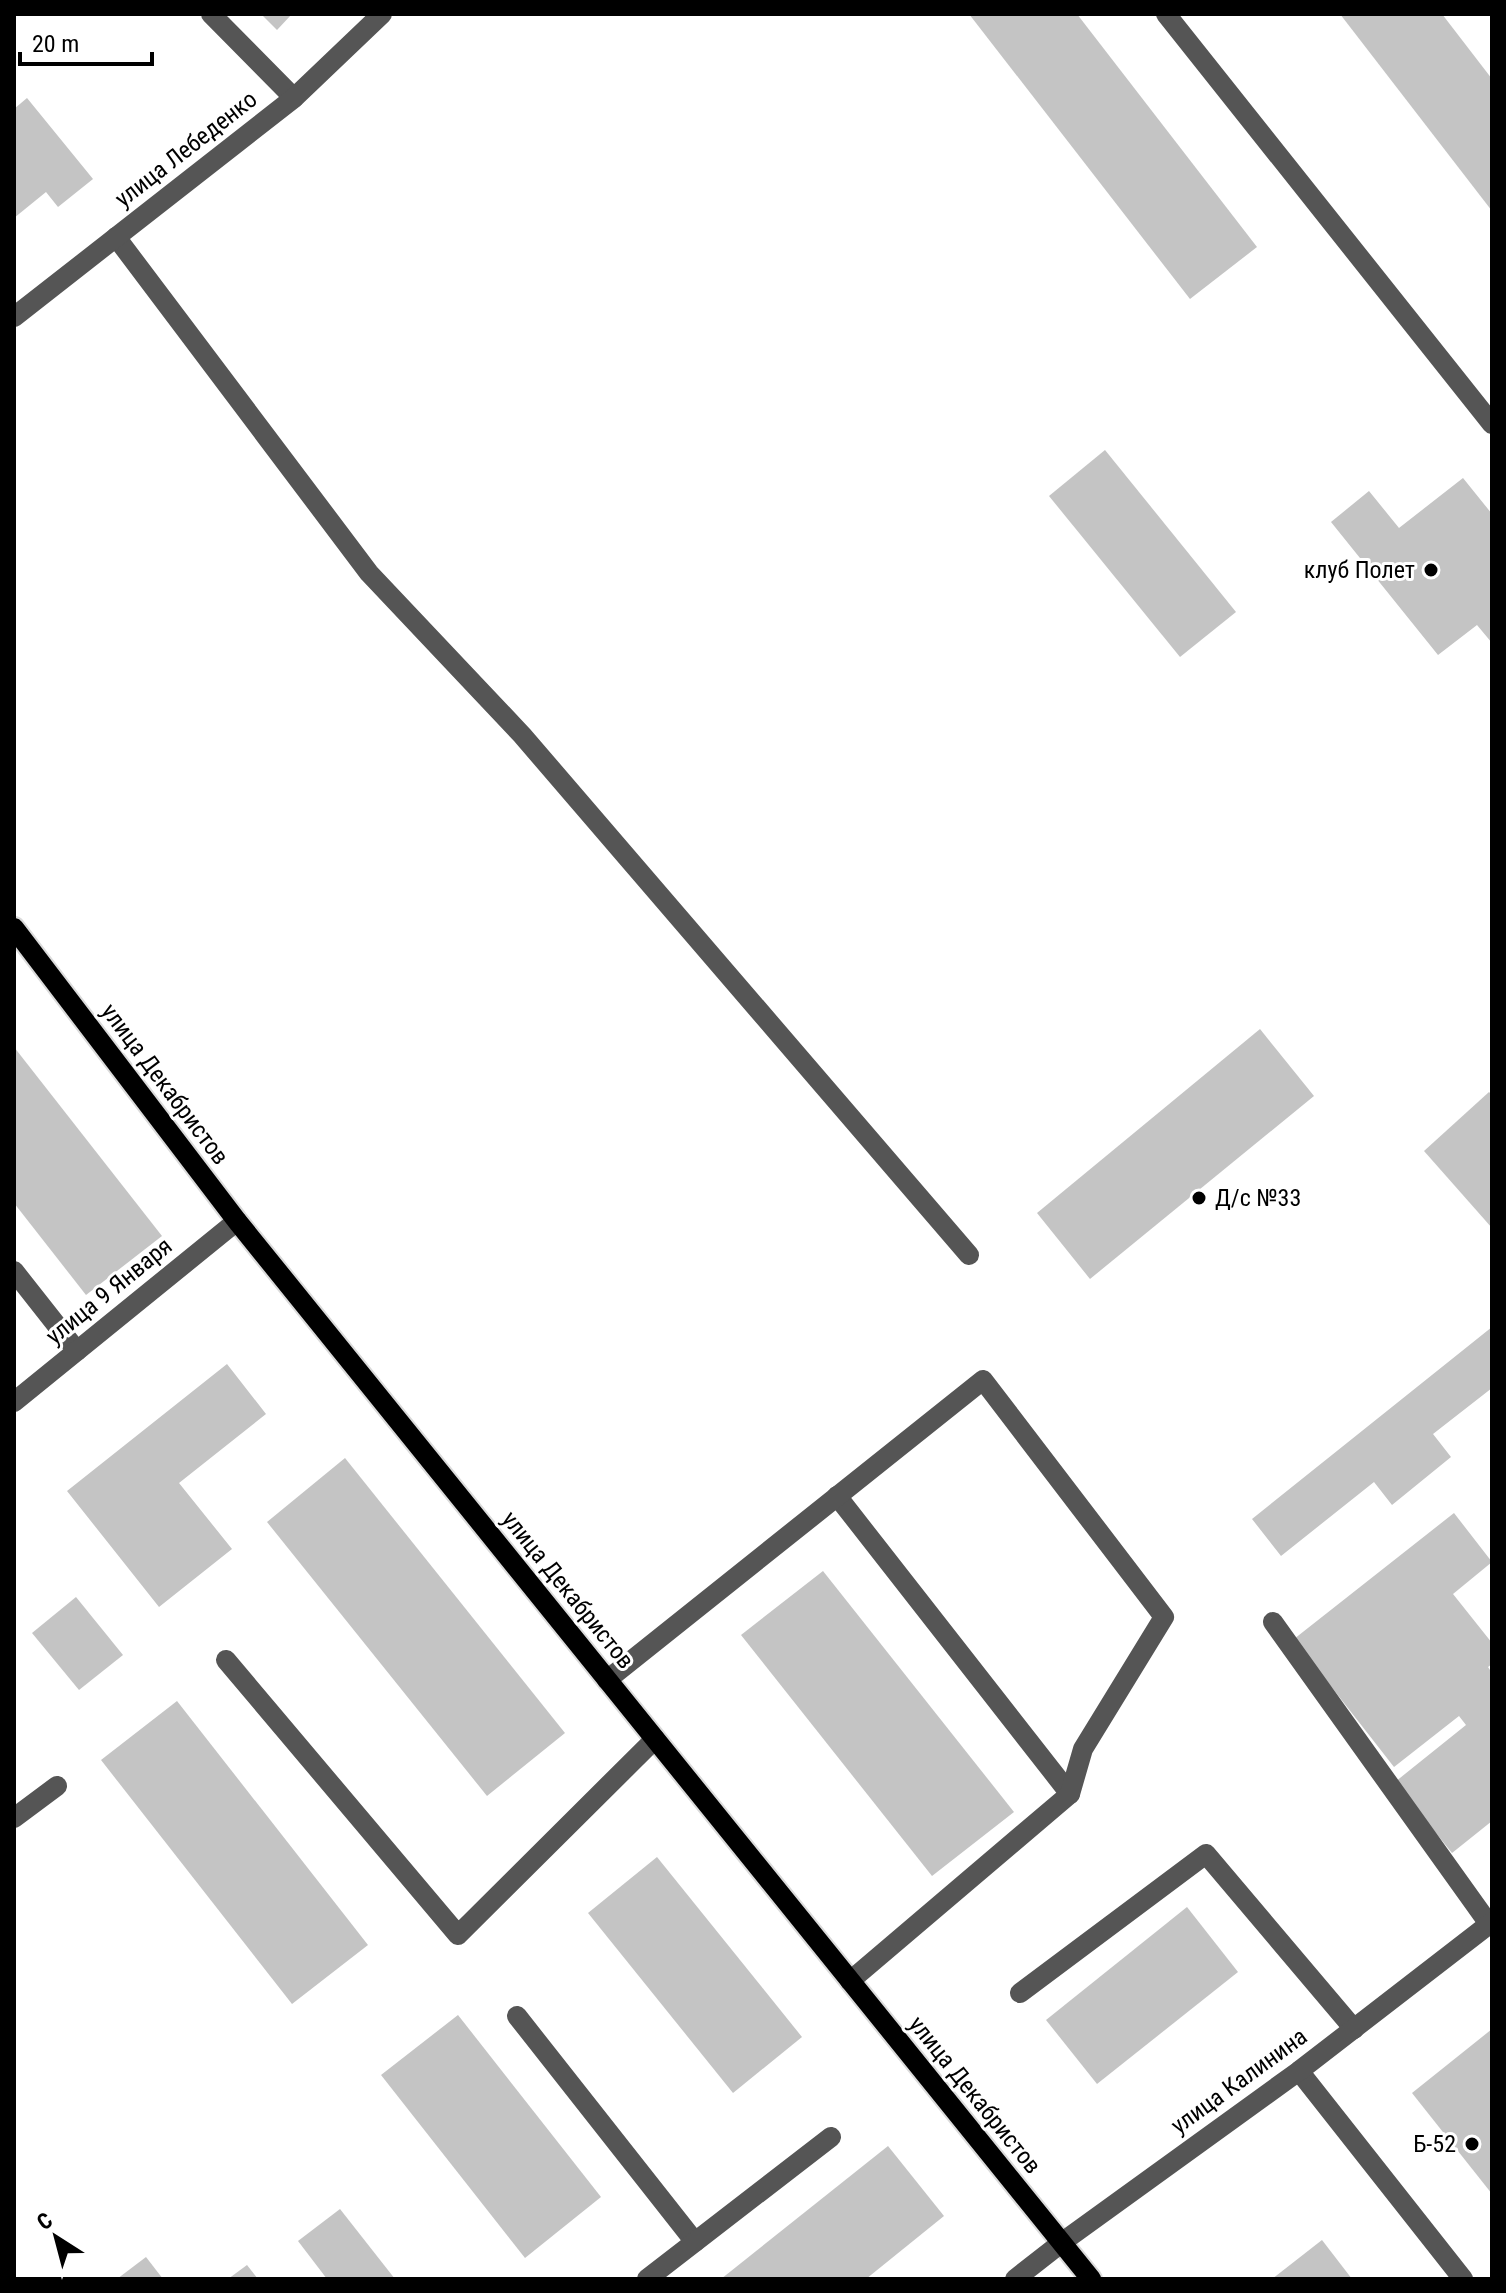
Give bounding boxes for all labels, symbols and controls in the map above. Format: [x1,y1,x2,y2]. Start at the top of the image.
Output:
scale bar [20,16,152,66]
text: 20 m [32,30,79,58]
street label: улица Лебеденко [110,85,262,213]
place label: клуб Полет [1304,556,1415,584]
marker: клуб Полет [1422,561,1440,579]
street label: улица Декабристов [95,998,235,1170]
place label: Д/с №33 [1215,1184,1301,1212]
marker: Д/с №33 [1190,1189,1208,1207]
street label: улица 9 Января [40,1232,178,1350]
street label: улица Декабристов [496,1506,640,1674]
street label: улица Декабристов [903,2011,1047,2179]
street label: улица Калинина [1166,2022,1312,2140]
place label: Б-52 [1413,2130,1456,2158]
marker: Б-52 [1463,2135,1481,2153]
north arrow [16,2197,96,2277]
text: С [32,2207,57,2235]

